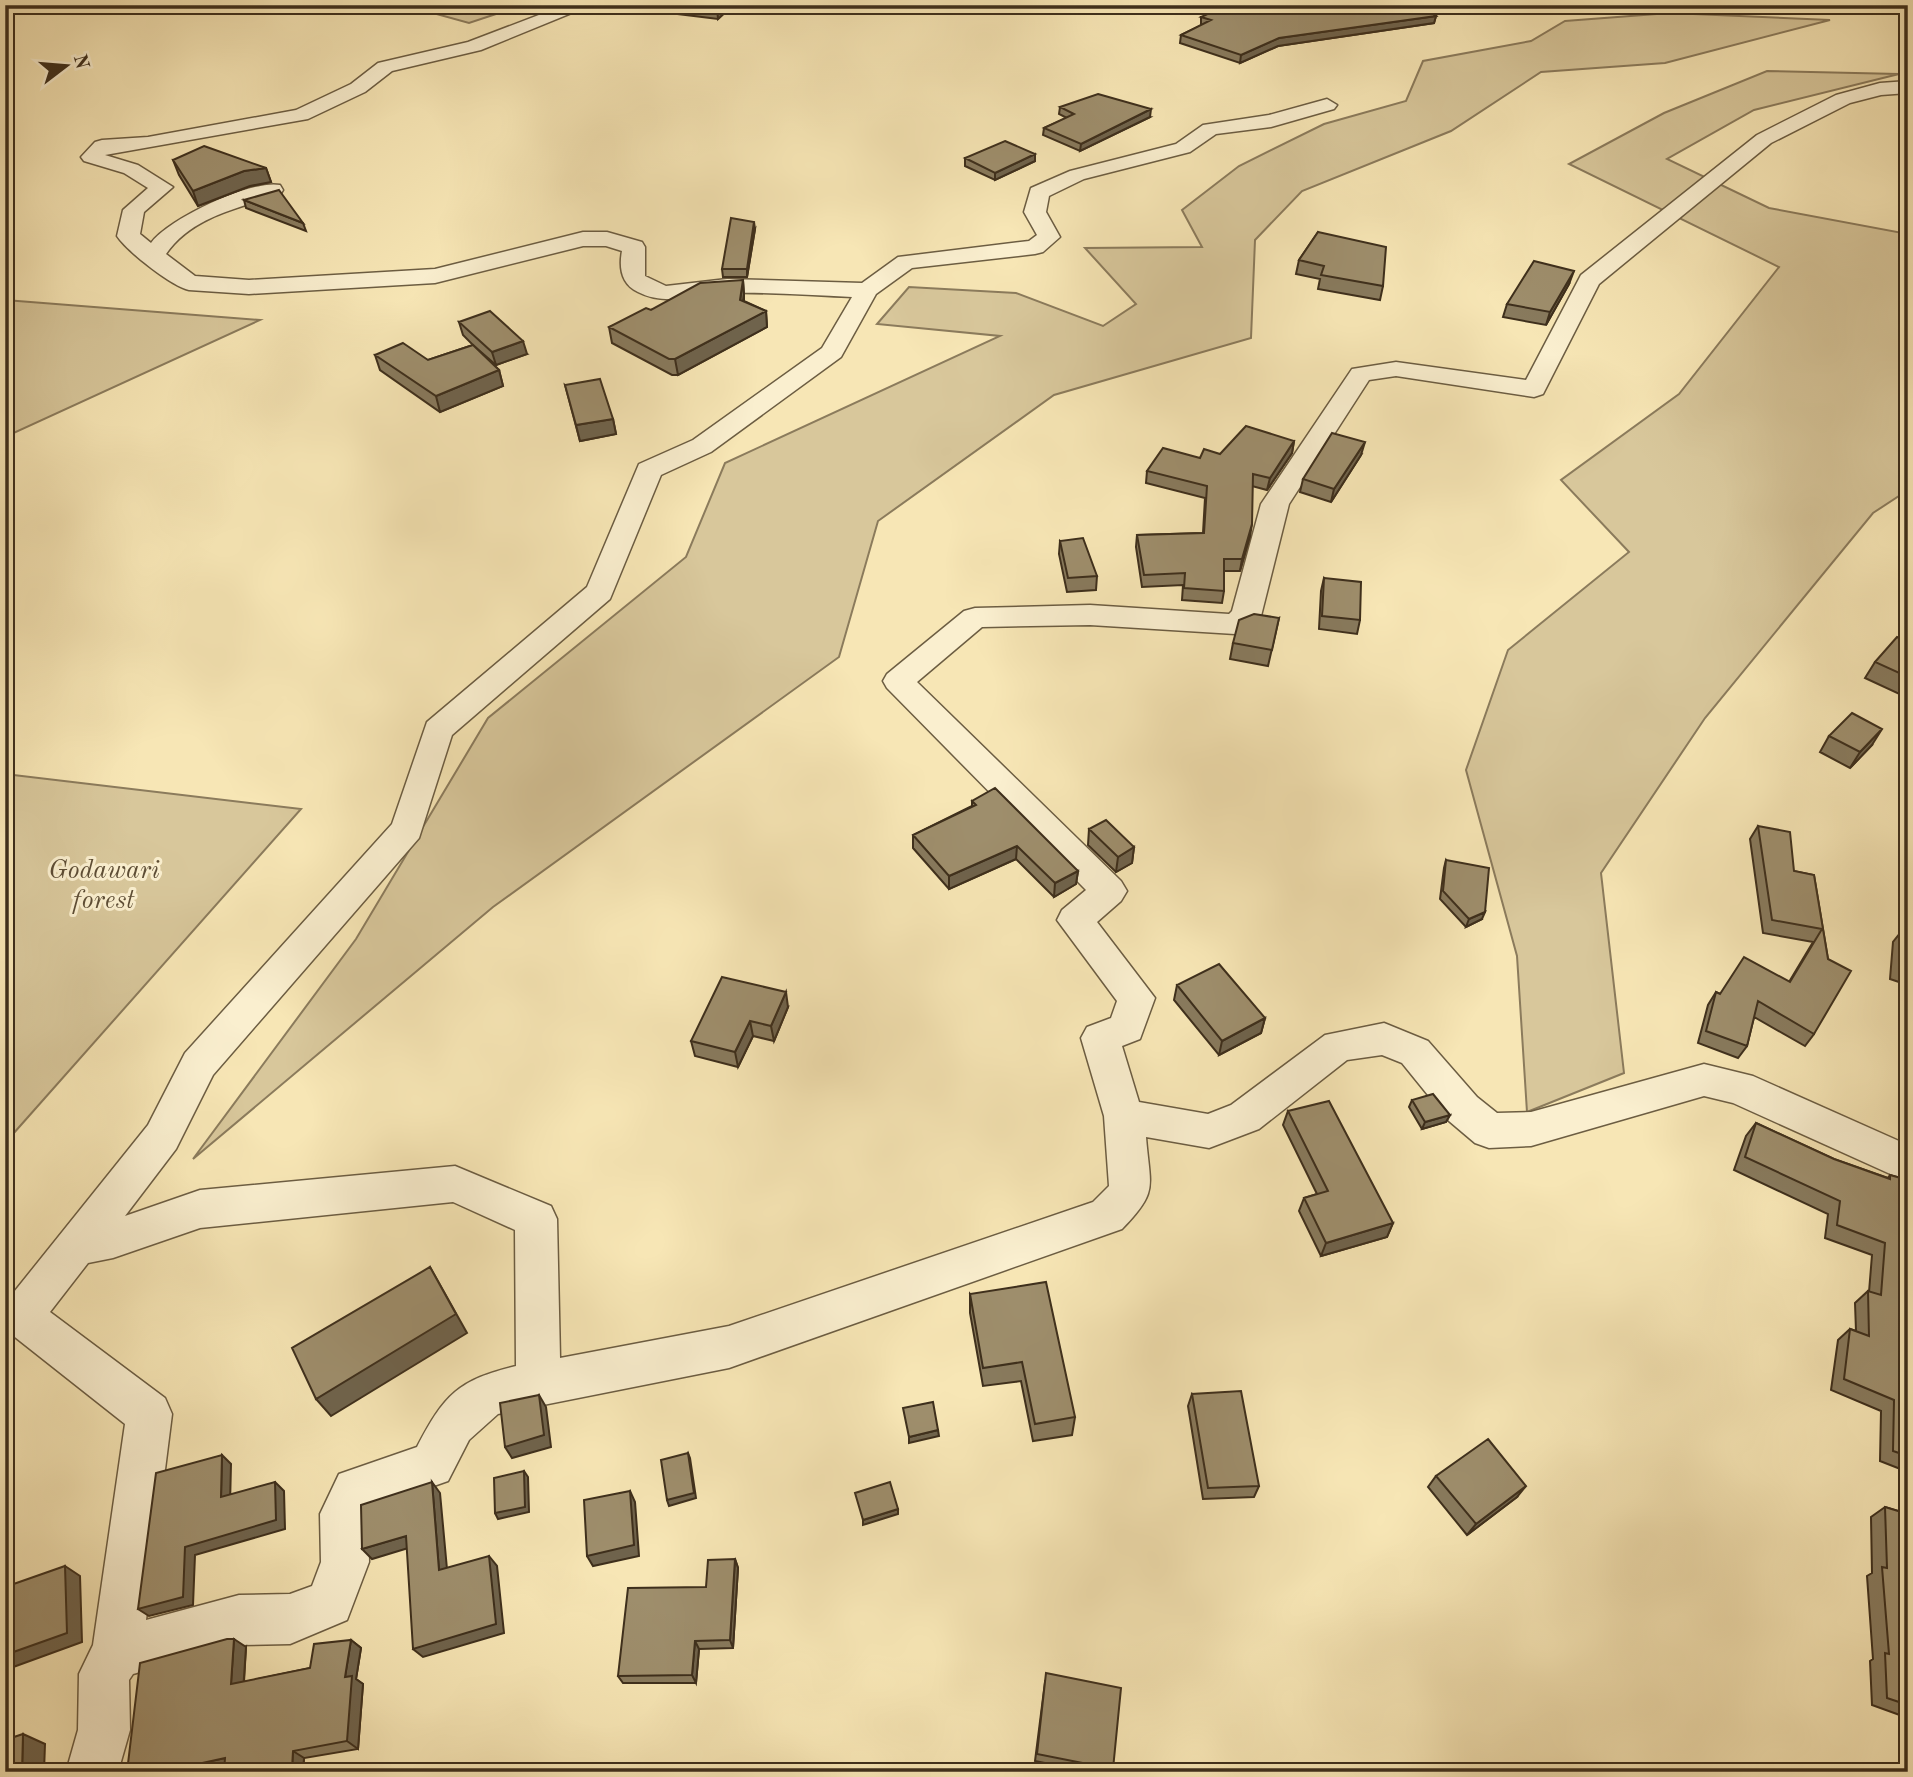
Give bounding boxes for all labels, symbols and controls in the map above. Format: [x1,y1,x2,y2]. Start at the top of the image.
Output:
north arrow [32,32,102,102]
text: N [69,52,91,72]
park label: Godawari forest [48,858,160,914]

